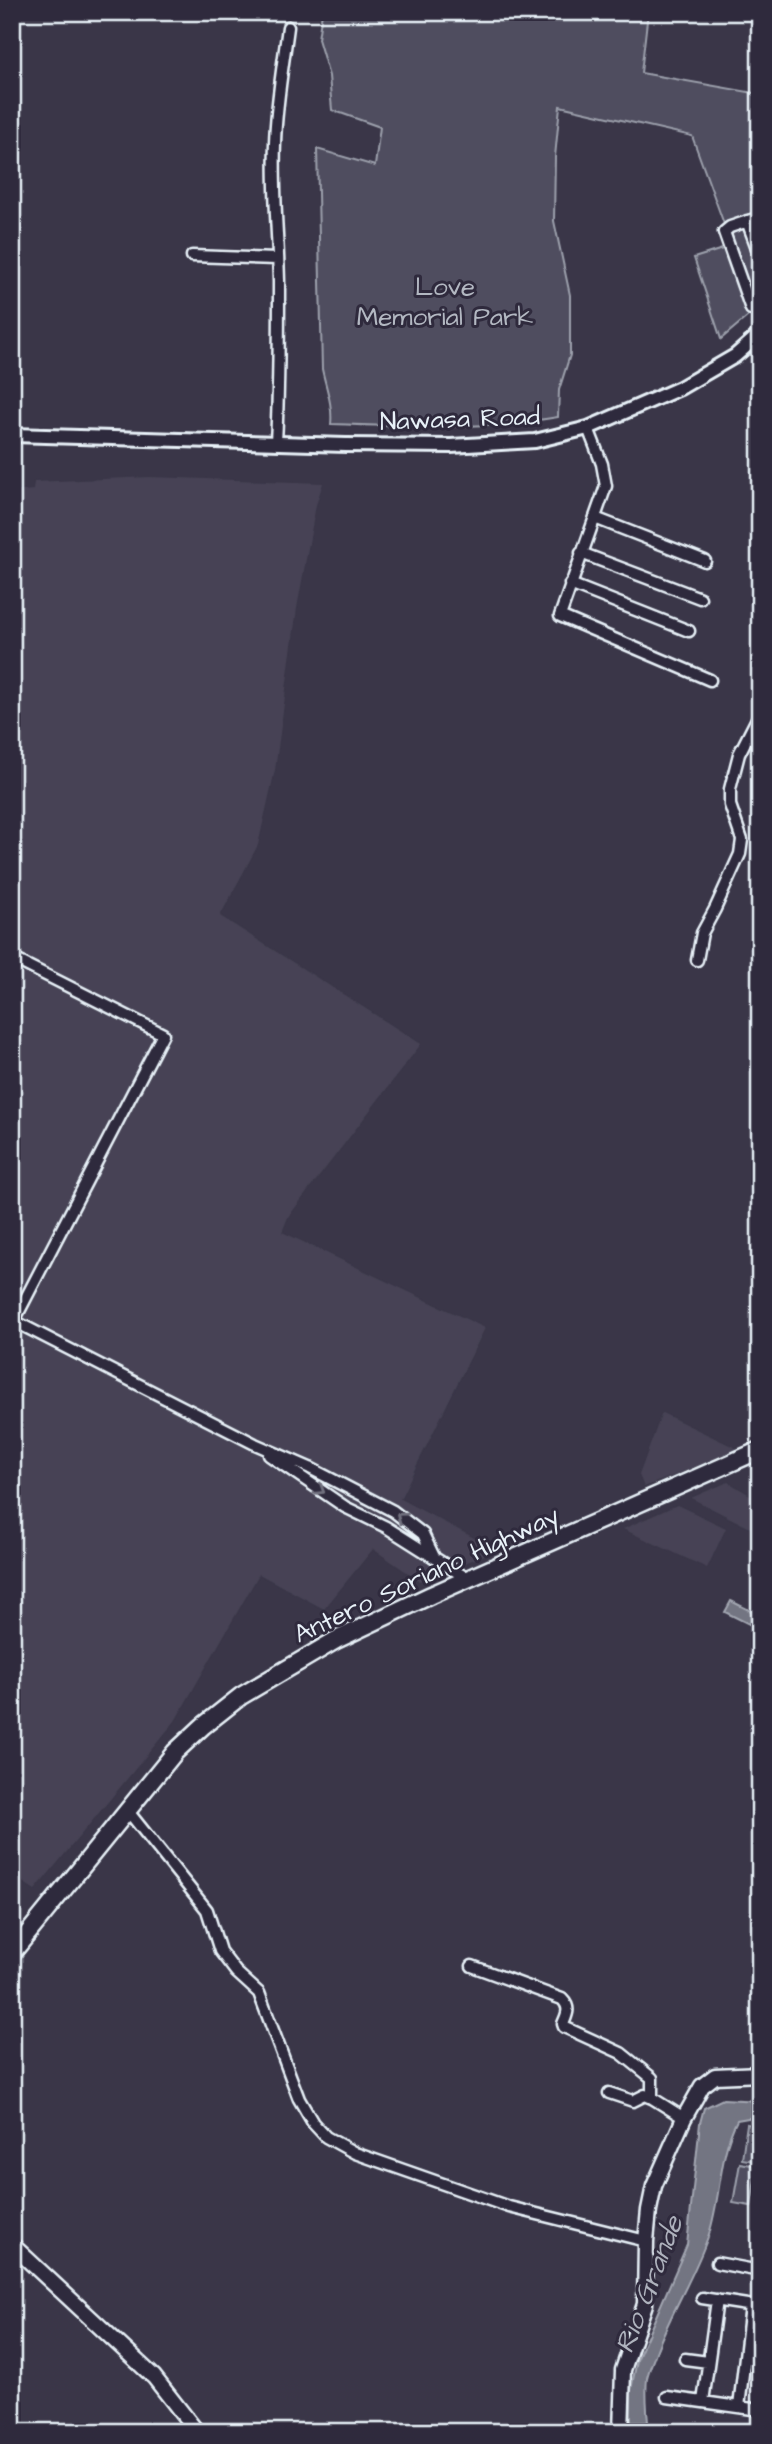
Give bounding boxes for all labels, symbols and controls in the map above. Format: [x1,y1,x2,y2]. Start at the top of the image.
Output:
park label: Love Memorial Park [357,269,533,335]
street label: Nawasa Road [379,398,541,440]
one-way arrow [312,1482,325,1495]
street label: Antero Soriano Highway [288,1498,566,1654]
one-way arrow [396,1513,409,1526]
water label: Rio Grande [605,2209,694,2359]

